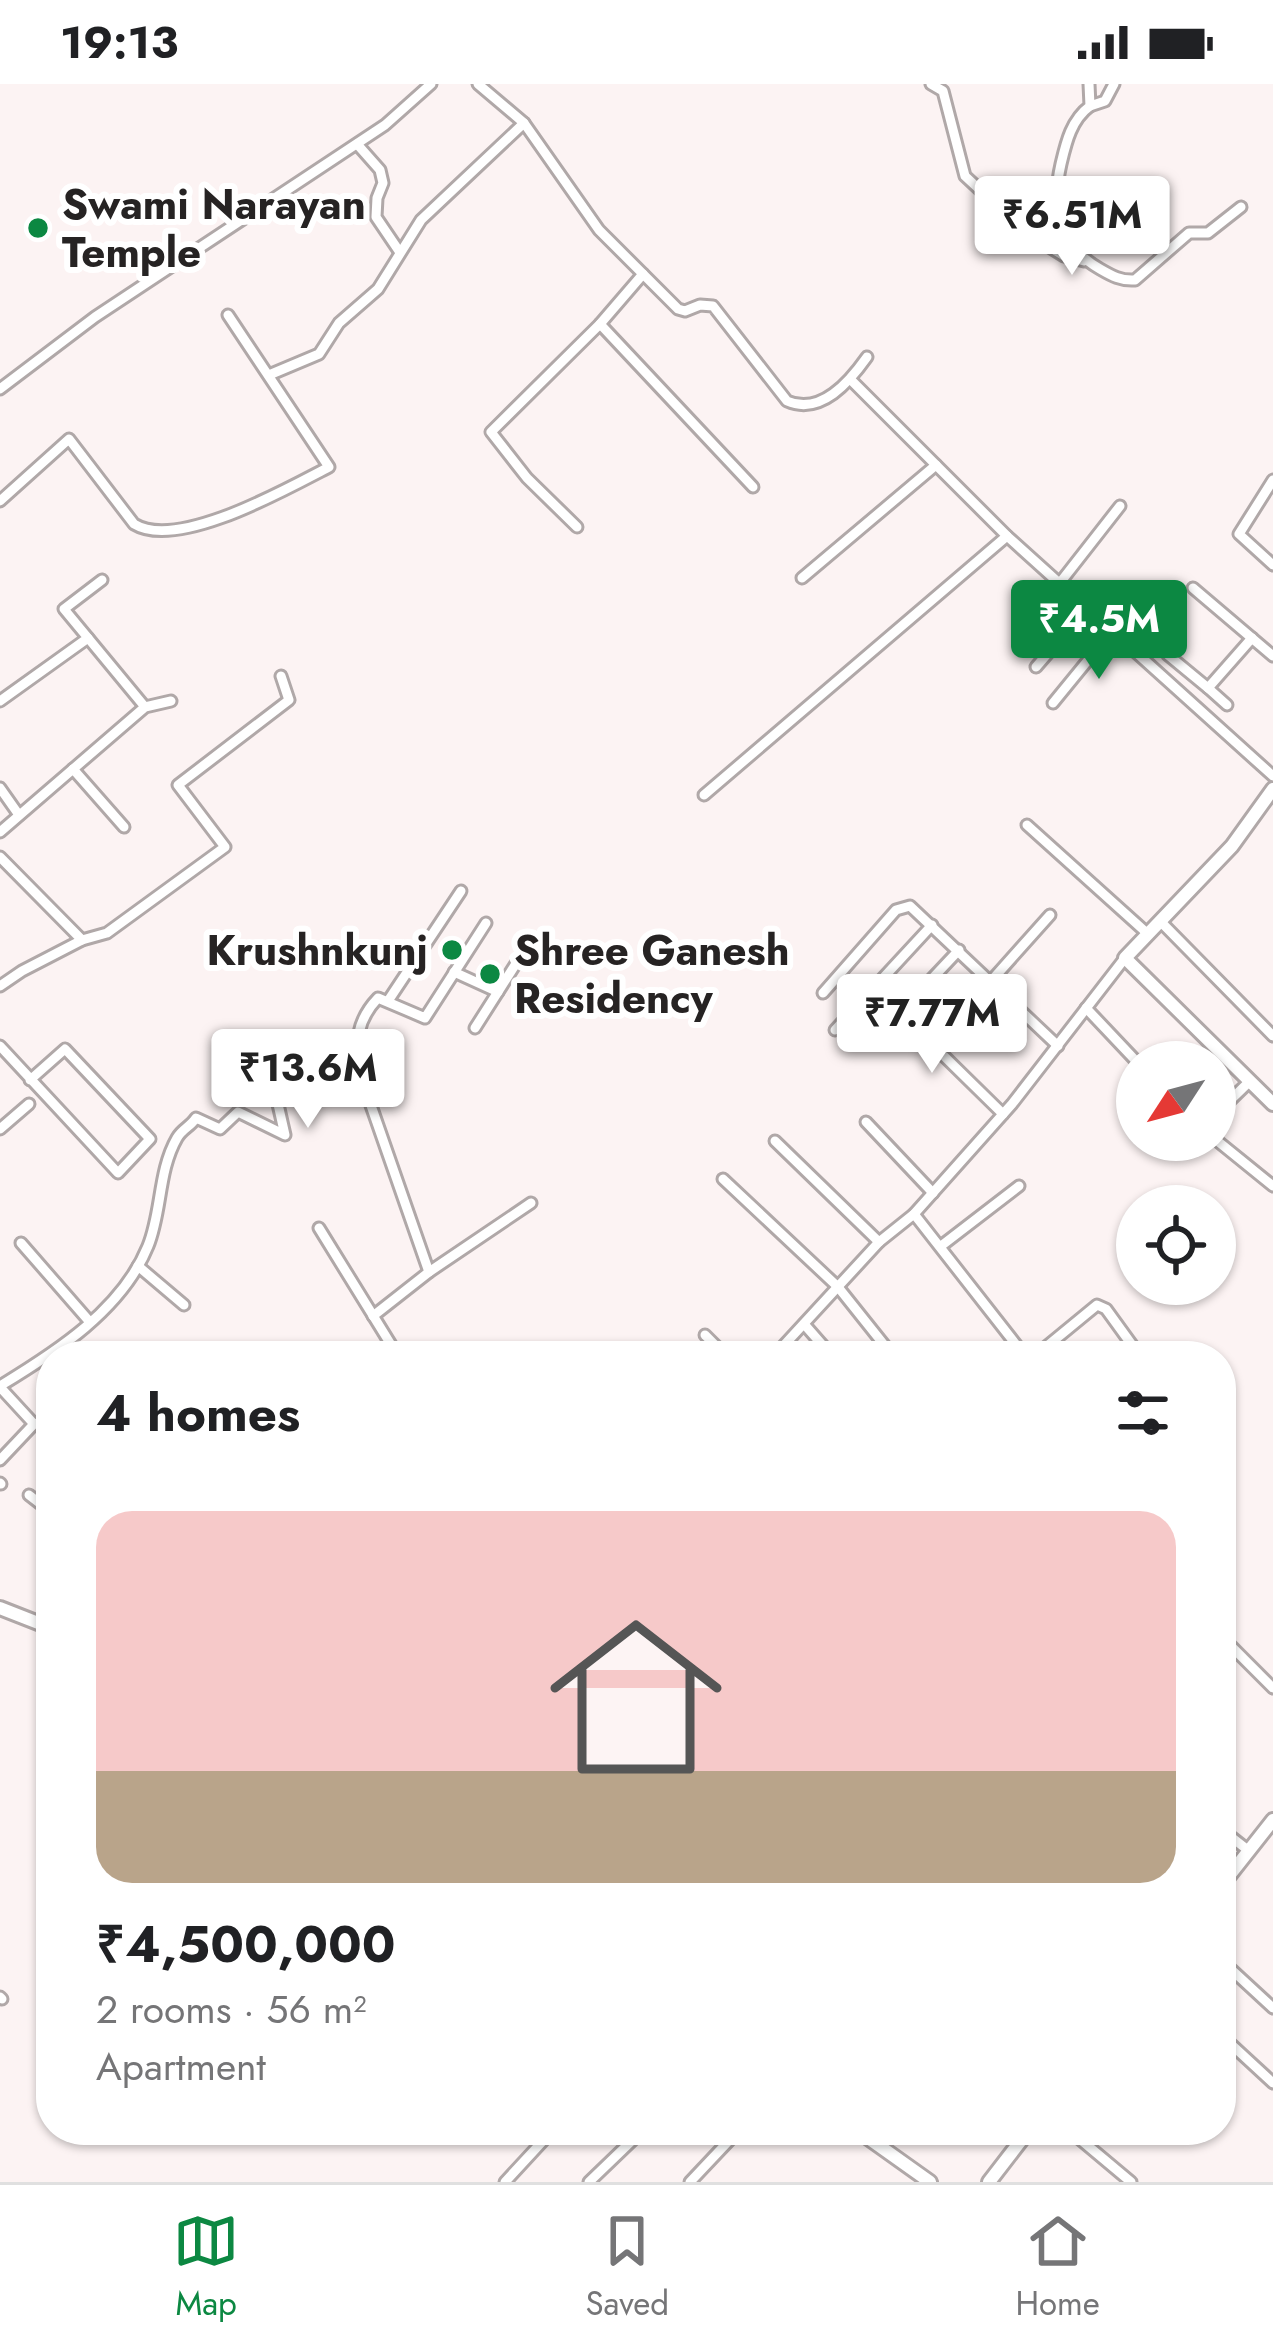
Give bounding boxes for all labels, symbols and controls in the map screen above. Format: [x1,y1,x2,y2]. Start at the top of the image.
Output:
text: 19:13 [60,10,178,75]
place label: Swami Narayan Temple [62,174,366,283]
pin: ₹6.51M [974,176,1170,278]
text: ₹6.51M [1002,186,1142,243]
marker: Swami Narayan Temple [25,215,51,241]
pin: ₹4.5M [1015,580,1183,682]
text: ₹4.5M [1038,590,1160,647]
place label: Krushnkunj [206,920,428,981]
place label: Shree Ganesh Residency [514,920,790,1029]
marker: Krushnkunj [439,937,465,963]
marker: Shree Ganesh Residency [477,961,503,987]
pin: ₹7.77M [834,974,1030,1076]
text: ₹7.77M [864,984,1000,1041]
pin: ₹13.6M [210,1029,406,1131]
text: ₹13.6M [238,1039,378,1096]
north arrow [1116,1041,1236,1161]
map controls [1116,1041,1236,1305]
button: locate [1116,1185,1236,1305]
text: 4 homes [96,1376,300,1450]
icon: filters [1110,1380,1176,1446]
icon: home [528,1589,744,1805]
text: ₹4,500,000 [96,1907,396,1981]
text: 2 rooms · 56 m² [96,1981,367,2038]
text: Apartment [96,2038,266,2095]
tab: Map [173,2208,239,2327]
tab: Saved [585,2208,669,2327]
tab: Home [1015,2208,1100,2327]

